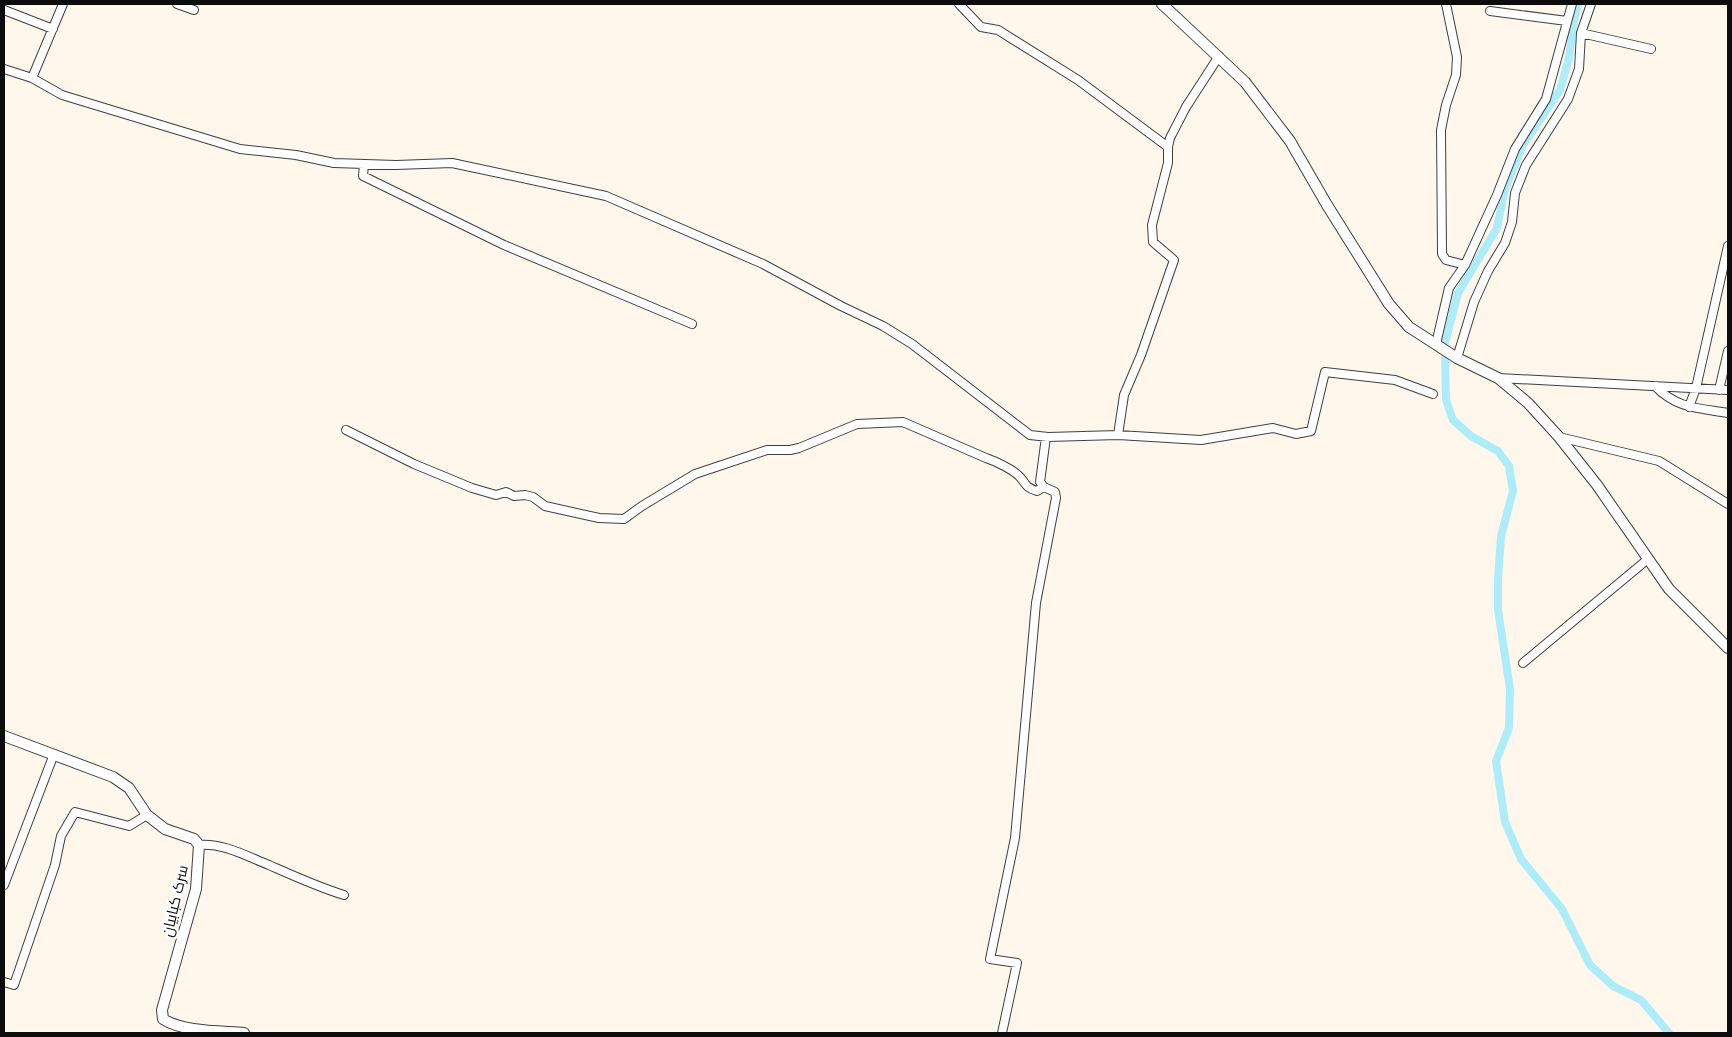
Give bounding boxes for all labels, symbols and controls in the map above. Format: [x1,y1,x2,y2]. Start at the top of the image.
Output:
street label: سرک کبابیان [156,863,193,939]

